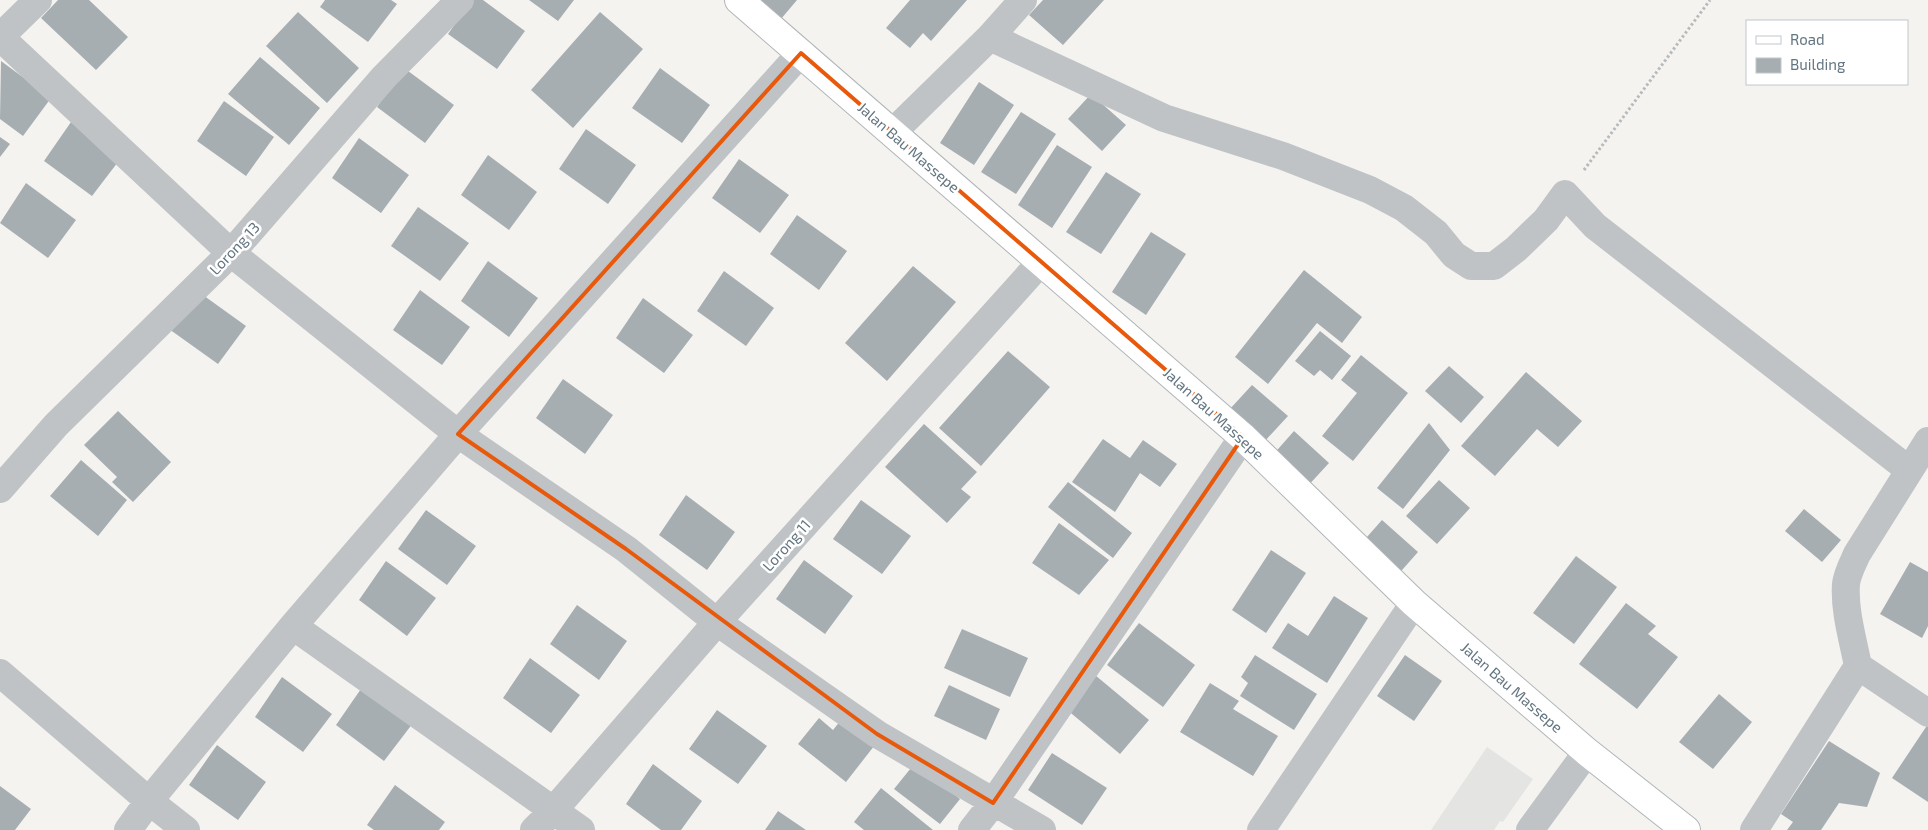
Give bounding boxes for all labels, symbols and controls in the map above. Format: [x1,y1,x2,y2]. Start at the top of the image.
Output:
legend [1746,20,1908,85]
text: Road [1790,30,1825,48]
text: Building [1790,55,1846,73]
street label: Jalan Bau Massepe [854,98,964,196]
street label: Lorong 13 [205,218,263,278]
street label: Jalan Bau Massepe [1160,363,1268,463]
street label: Lorong 11 [758,516,814,574]
street label: Jalan Bau Massepe [1457,638,1567,736]

